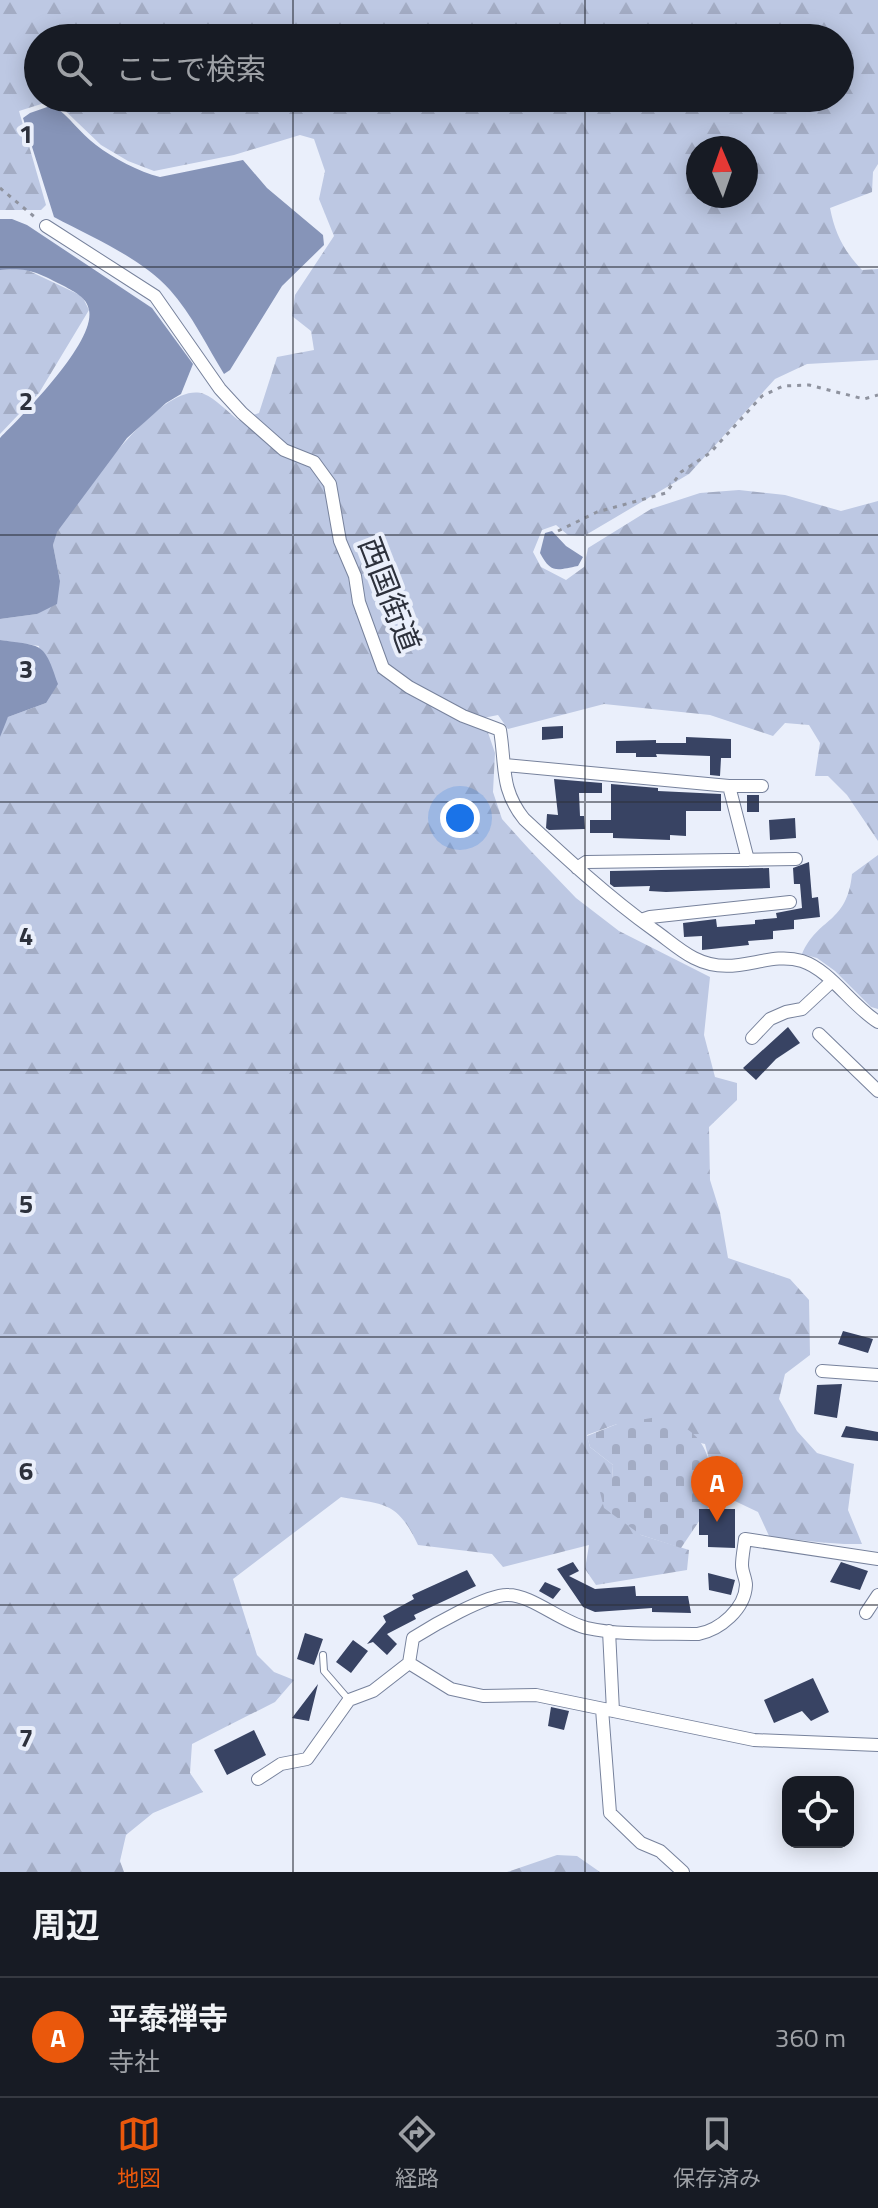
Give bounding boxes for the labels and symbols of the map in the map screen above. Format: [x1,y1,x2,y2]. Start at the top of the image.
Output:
text: 1 [19,114,33,153]
north arrow [686,136,758,208]
text: 2 [19,381,33,420]
street label: 西国街道 [347,530,433,659]
text: 3 [19,649,33,688]
your location [440,798,480,838]
text: 4 [19,916,33,955]
text: 5 [19,1184,33,1223]
text: 6 [19,1451,33,1490]
pin: A [691,1456,743,1522]
text: 7 [19,1718,33,1757]

